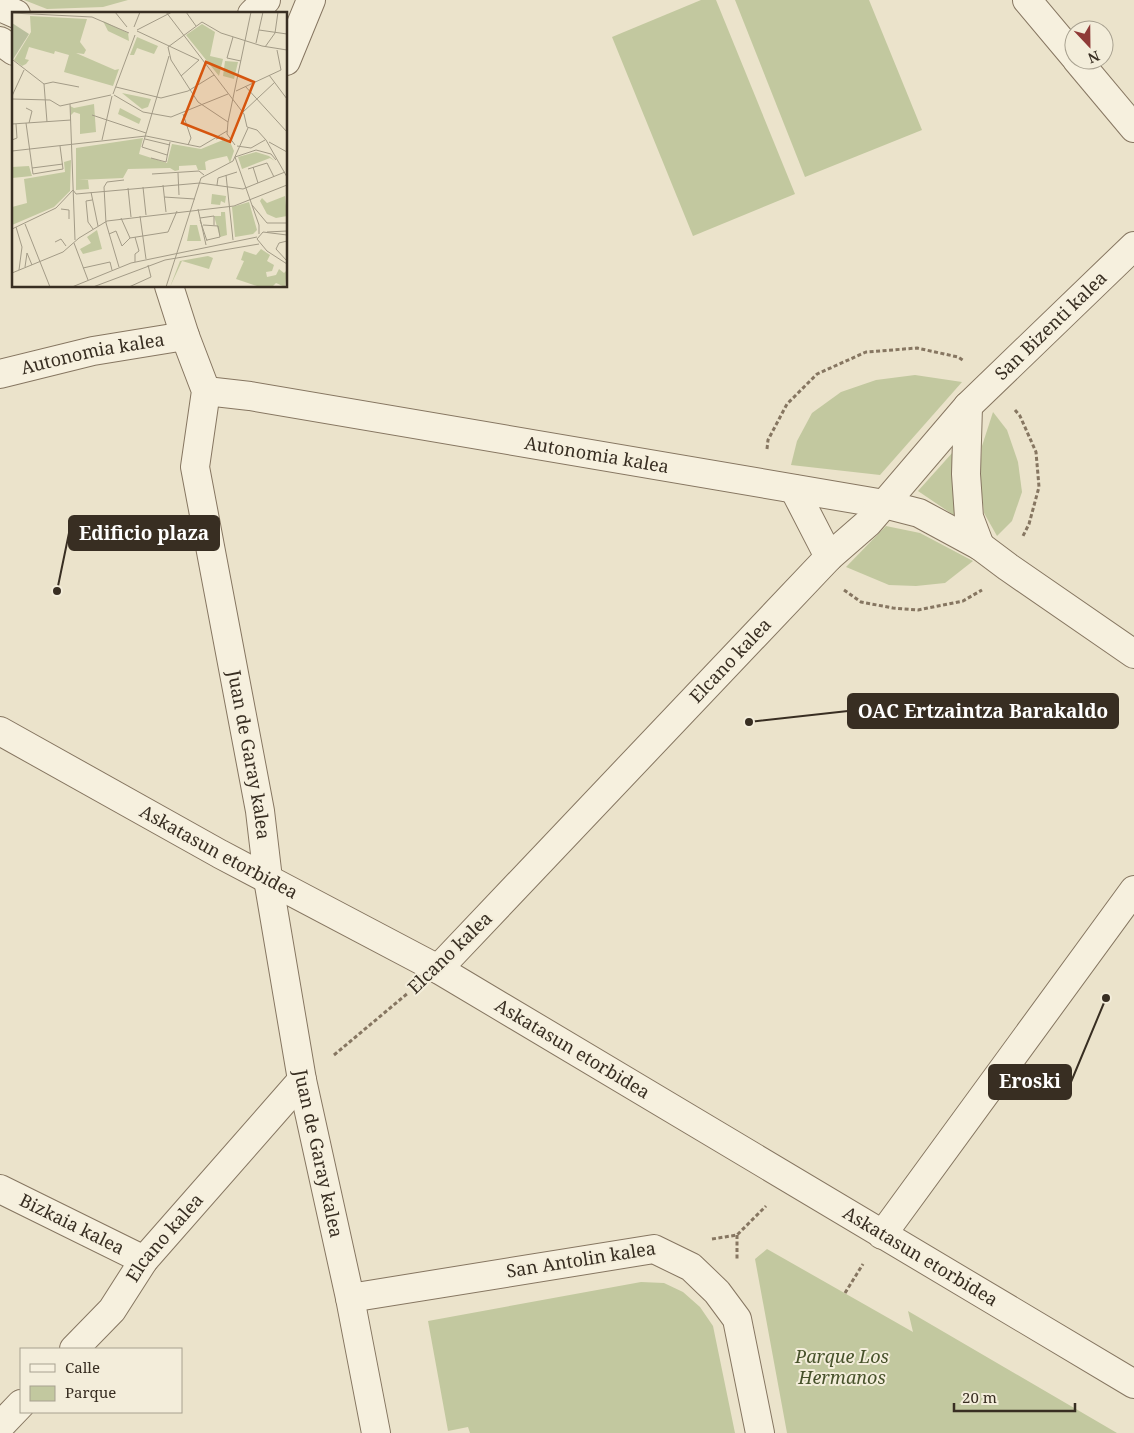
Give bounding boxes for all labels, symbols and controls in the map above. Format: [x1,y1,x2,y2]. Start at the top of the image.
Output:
inset map [12,12,288,288]
north arrow [1064,20,1114,70]
text: N [1085,47,1103,68]
street label: San Bizenti kalea [989,266,1112,385]
street label: Autonomia kalea [18,327,166,379]
street label: Autonomia kalea [523,430,671,478]
callout: Edificio plaza [69,516,219,550]
text: Edificio plaza [79,520,209,546]
street label: Elcano kalea [684,612,776,708]
street label: Juan de Garay kalea [222,667,276,841]
callout: OAC Ertzaintza Barakaldo [848,694,1118,728]
text: OAC Ertzaintza Barakaldo [858,698,1108,724]
street label: Askatasun etorbidea [136,799,302,904]
street label: Elcano kalea [402,906,497,999]
street label: Askatasun etorbidea [491,993,655,1104]
callout: Eroski [989,1065,1071,1099]
street label: Juan de Garay kalea [289,1067,349,1240]
text: Eroski [999,1068,1061,1094]
street label: Bizkaia kalea [16,1187,129,1259]
street label: Elcano kalea [120,1188,208,1286]
street label: Askatasun etorbidea [839,1200,1003,1311]
street label: San Antolin kalea [504,1235,657,1283]
park label: Parque Los Hermanos [794,1344,889,1389]
legend [20,1348,182,1413]
text: Calle [65,1357,100,1377]
scale bar [954,1380,1075,1412]
text: Parque [65,1382,116,1402]
text: 20 m [962,1387,997,1407]

